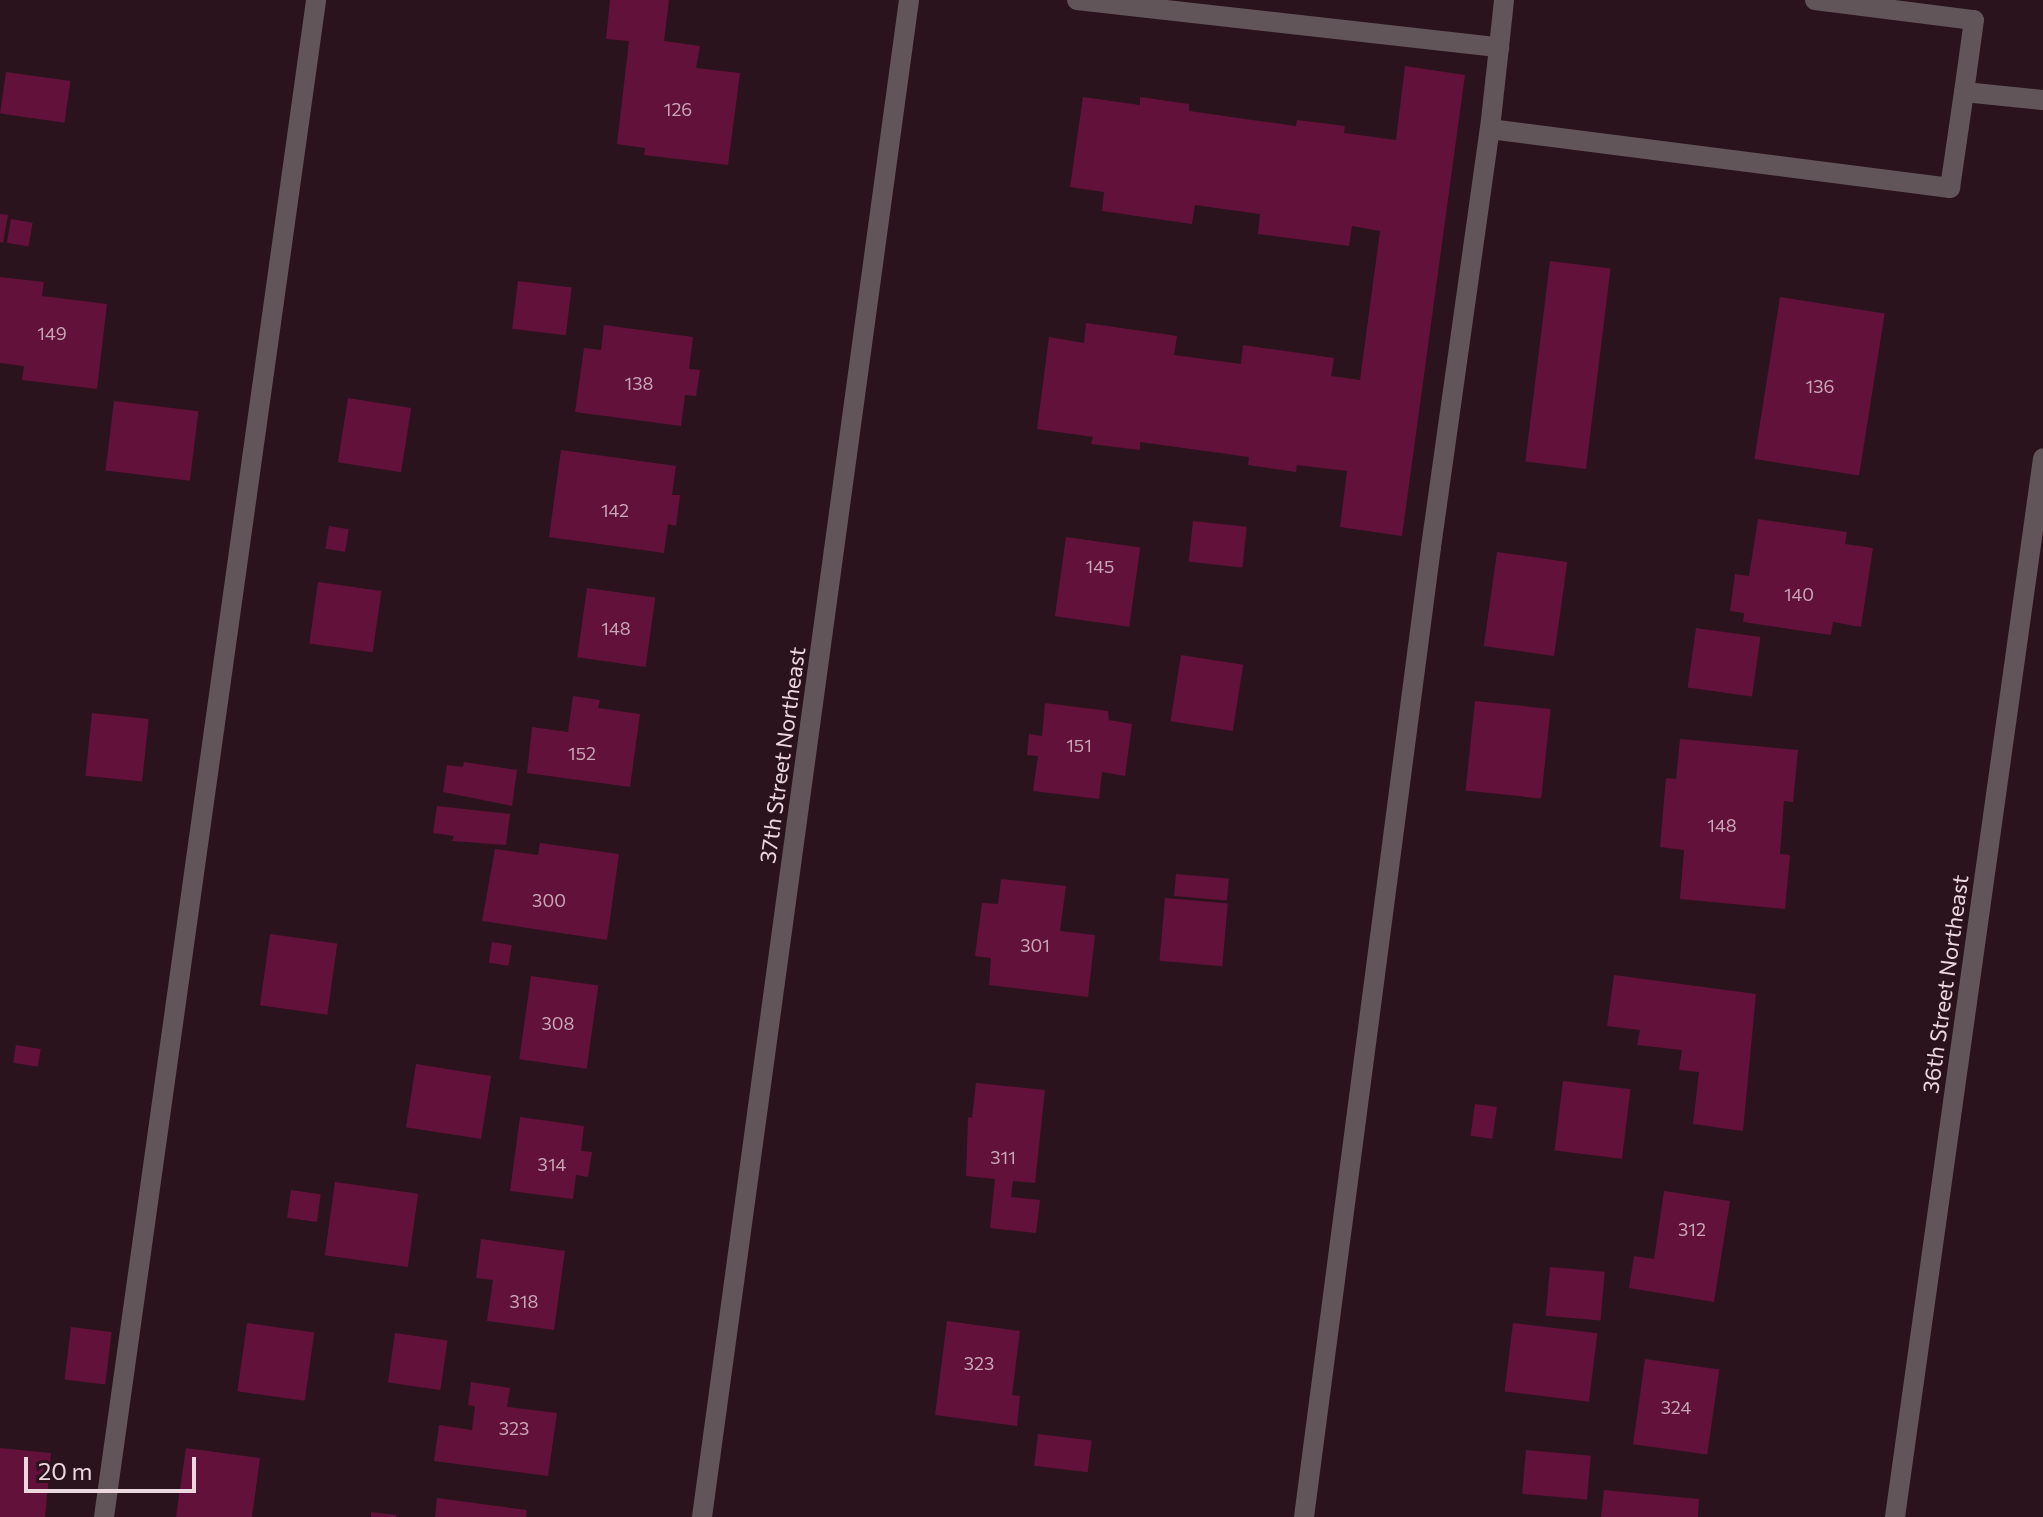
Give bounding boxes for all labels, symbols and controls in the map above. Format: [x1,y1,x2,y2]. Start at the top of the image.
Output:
house number: 126 [664,98,692,120]
house number: 149 [37,322,67,344]
house number: 138 [625,372,653,394]
house number: 136 [1806,375,1834,397]
house number: 142 [601,499,629,521]
house number: 145 [1086,555,1114,577]
house number: 140 [1784,583,1814,605]
house number: 148 [601,617,631,639]
street label: 37th Street Northeast [754,645,810,865]
house number: 151 [1066,734,1092,756]
house number: 152 [568,742,596,764]
house number: 148 [1707,814,1737,836]
street label: 36th Street Northeast [1917,873,1973,1095]
house number: 300 [532,889,566,911]
house number: 301 [1020,934,1050,956]
house number: 308 [542,1012,574,1034]
house number: 311 [990,1146,1016,1168]
house number: 314 [538,1153,566,1175]
house number: 312 [1678,1218,1706,1240]
house number: 318 [510,1290,538,1312]
house number: 323 [964,1352,994,1374]
house number: 324 [1661,1396,1691,1418]
house number: 323 [499,1417,529,1439]
scale bar [28,1441,200,1491]
text: 20 m [38,1456,92,1485]

